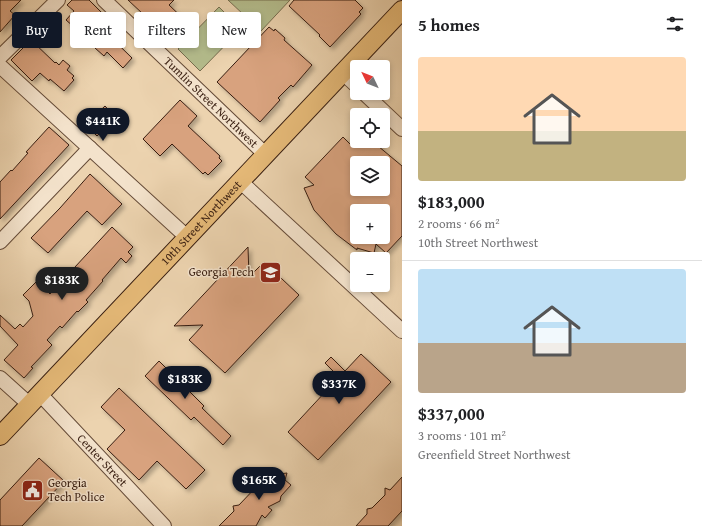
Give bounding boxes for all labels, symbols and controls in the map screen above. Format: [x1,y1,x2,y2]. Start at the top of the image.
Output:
chip: Buy [12,12,62,48]
chip: Rent [70,12,126,48]
chip: Filters [134,12,199,48]
chip: New [207,12,261,48]
text: 5 homes [418,12,480,37]
icon: filters [664,13,686,35]
street label: Tumlin Street Northwest [160,53,263,152]
north arrow [350,60,390,100]
map controls [350,60,390,292]
icon: home [516,83,588,155]
pin: $441K [75,108,131,142]
button: locate [350,108,390,148]
text: $441K [85,111,121,130]
button: layers [350,156,390,196]
street label: 10th Street Northwest [156,176,246,269]
text: $183,000 [418,189,484,214]
button: + [350,204,390,244]
text: 2 rooms · 66 m² [418,214,500,233]
text: 10th Street Northwest [418,233,538,252]
button: − [350,252,390,292]
school or university icon: Georgia Tech [257,259,283,285]
place label: Georgia Tech [189,263,254,280]
pin: $183K [34,267,90,301]
text: $183K [44,270,80,289]
icon: home [516,295,588,367]
pin: $183K [157,366,213,400]
text: $183K [167,369,203,388]
pin: $337K [311,371,367,405]
text: $337K [321,374,357,393]
text: $337,000 [418,401,484,426]
text: 3 rooms · 101 m² [418,426,506,445]
street label: Center Street [74,430,132,491]
text: Greenfield Street Northwest [418,445,571,464]
pin: $165K [231,467,287,501]
text: $165K [241,470,277,489]
place label: Georgia Tech Police [48,474,105,505]
public building icon: Georgia Tech Police [19,477,45,503]

